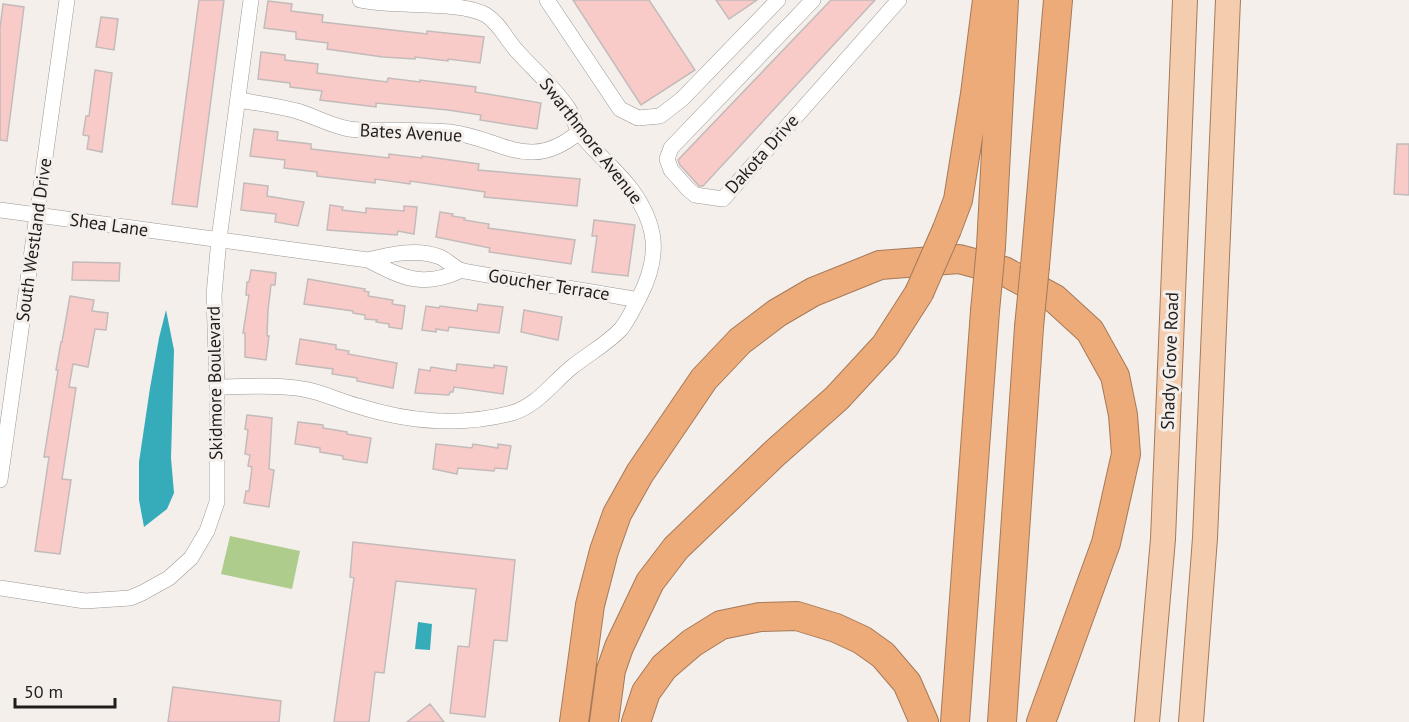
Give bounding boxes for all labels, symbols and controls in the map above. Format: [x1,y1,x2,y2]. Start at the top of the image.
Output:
street label: Swarthmore Avenue [535,73,648,209]
street label: Dakota Drive [720,109,803,198]
street label: Bates Avenue [359,118,463,147]
street label: South Westland Drive [11,157,56,323]
street label: Shea Lane [68,208,150,241]
street label: Goucher Terrace [487,264,611,305]
street label: Shady Grove Road [1156,292,1183,430]
street label: Skidmore Boulevard [202,306,227,460]
scale bar [15,671,116,709]
text: 50 m [24,680,63,703]

